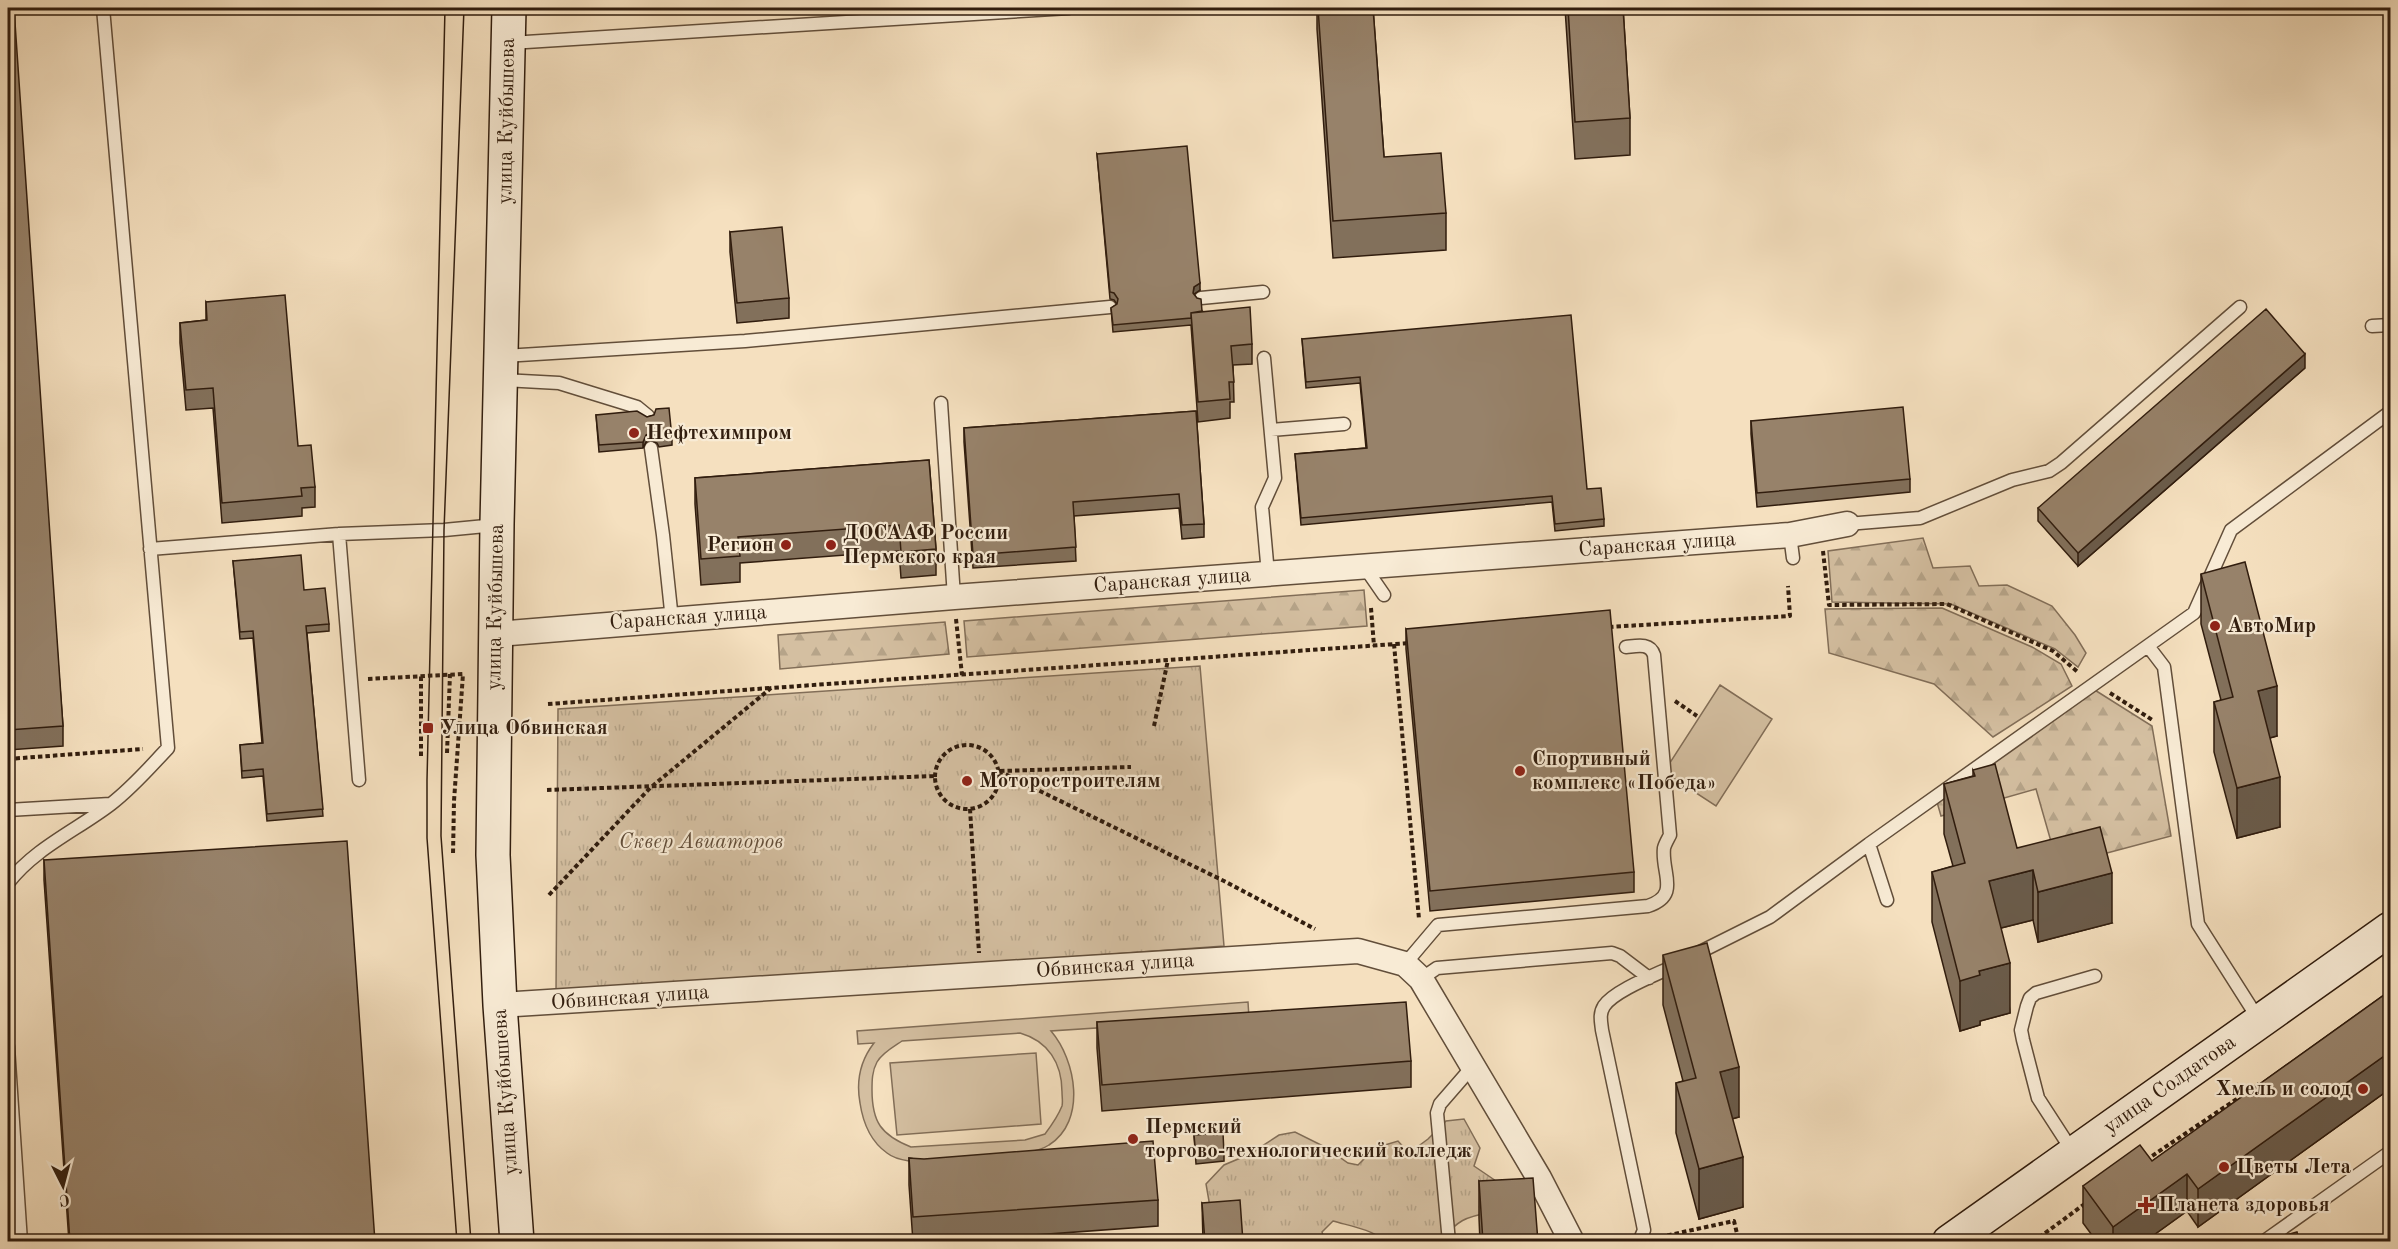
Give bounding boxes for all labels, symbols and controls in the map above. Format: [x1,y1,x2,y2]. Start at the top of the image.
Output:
street label: улица Куйбышева [495,38,519,204]
place label: Нефтехимпром [646,423,792,444]
marker: Нефтехимпром [627,426,641,440]
place label: ДОСААФ России Пермского края [843,523,1008,568]
street label: улица Куйбышева [484,524,508,690]
street label: Саранская улица [1578,529,1736,561]
place label: Регион [707,535,774,556]
marker: Регион [779,538,793,552]
marker: ДОСААФ России Пермского края [824,538,838,552]
street label: Саранская улица [1093,565,1251,597]
street label: Саранская улица [609,602,767,634]
place label: АвтоМир [2227,616,2316,637]
marker: АвтоМир [2208,619,2222,633]
place label: Улица Обвинская [440,718,608,739]
marker: Улица Обвинская [421,721,435,735]
place label: Спортивный комплекс «Победа» [1532,749,1717,794]
marker: Спортивный комплекс «Победа» [1513,764,1527,778]
place label: Моторостроителям [979,771,1161,792]
marker: Моторостроителям [960,774,974,788]
park label: Сквер Авиаторов [619,832,783,853]
street label: Обвинская улица [1035,950,1195,982]
street label: Обвинская улица [550,982,710,1014]
street label: улица Куйбышева [490,1008,522,1176]
street label: улица Солдатова [2100,1032,2240,1138]
place label: Хмель и солод [2216,1079,2351,1100]
marker: Хмель и солод [2356,1082,2370,1096]
place label: Пермский торгово-технологический колледж [1145,1117,1472,1162]
marker: Пермский торгово-технологический колледж [1126,1132,1140,1146]
north arrow [33,1156,93,1216]
place label: Цветы Лета [2236,1157,2352,1178]
marker: Цветы Лета [2217,1160,2231,1174]
text: С [58,1190,70,1207]
place label: Планета здоровья [2158,1195,2330,1216]
marker: Планета здоровья [2139,1198,2153,1212]

